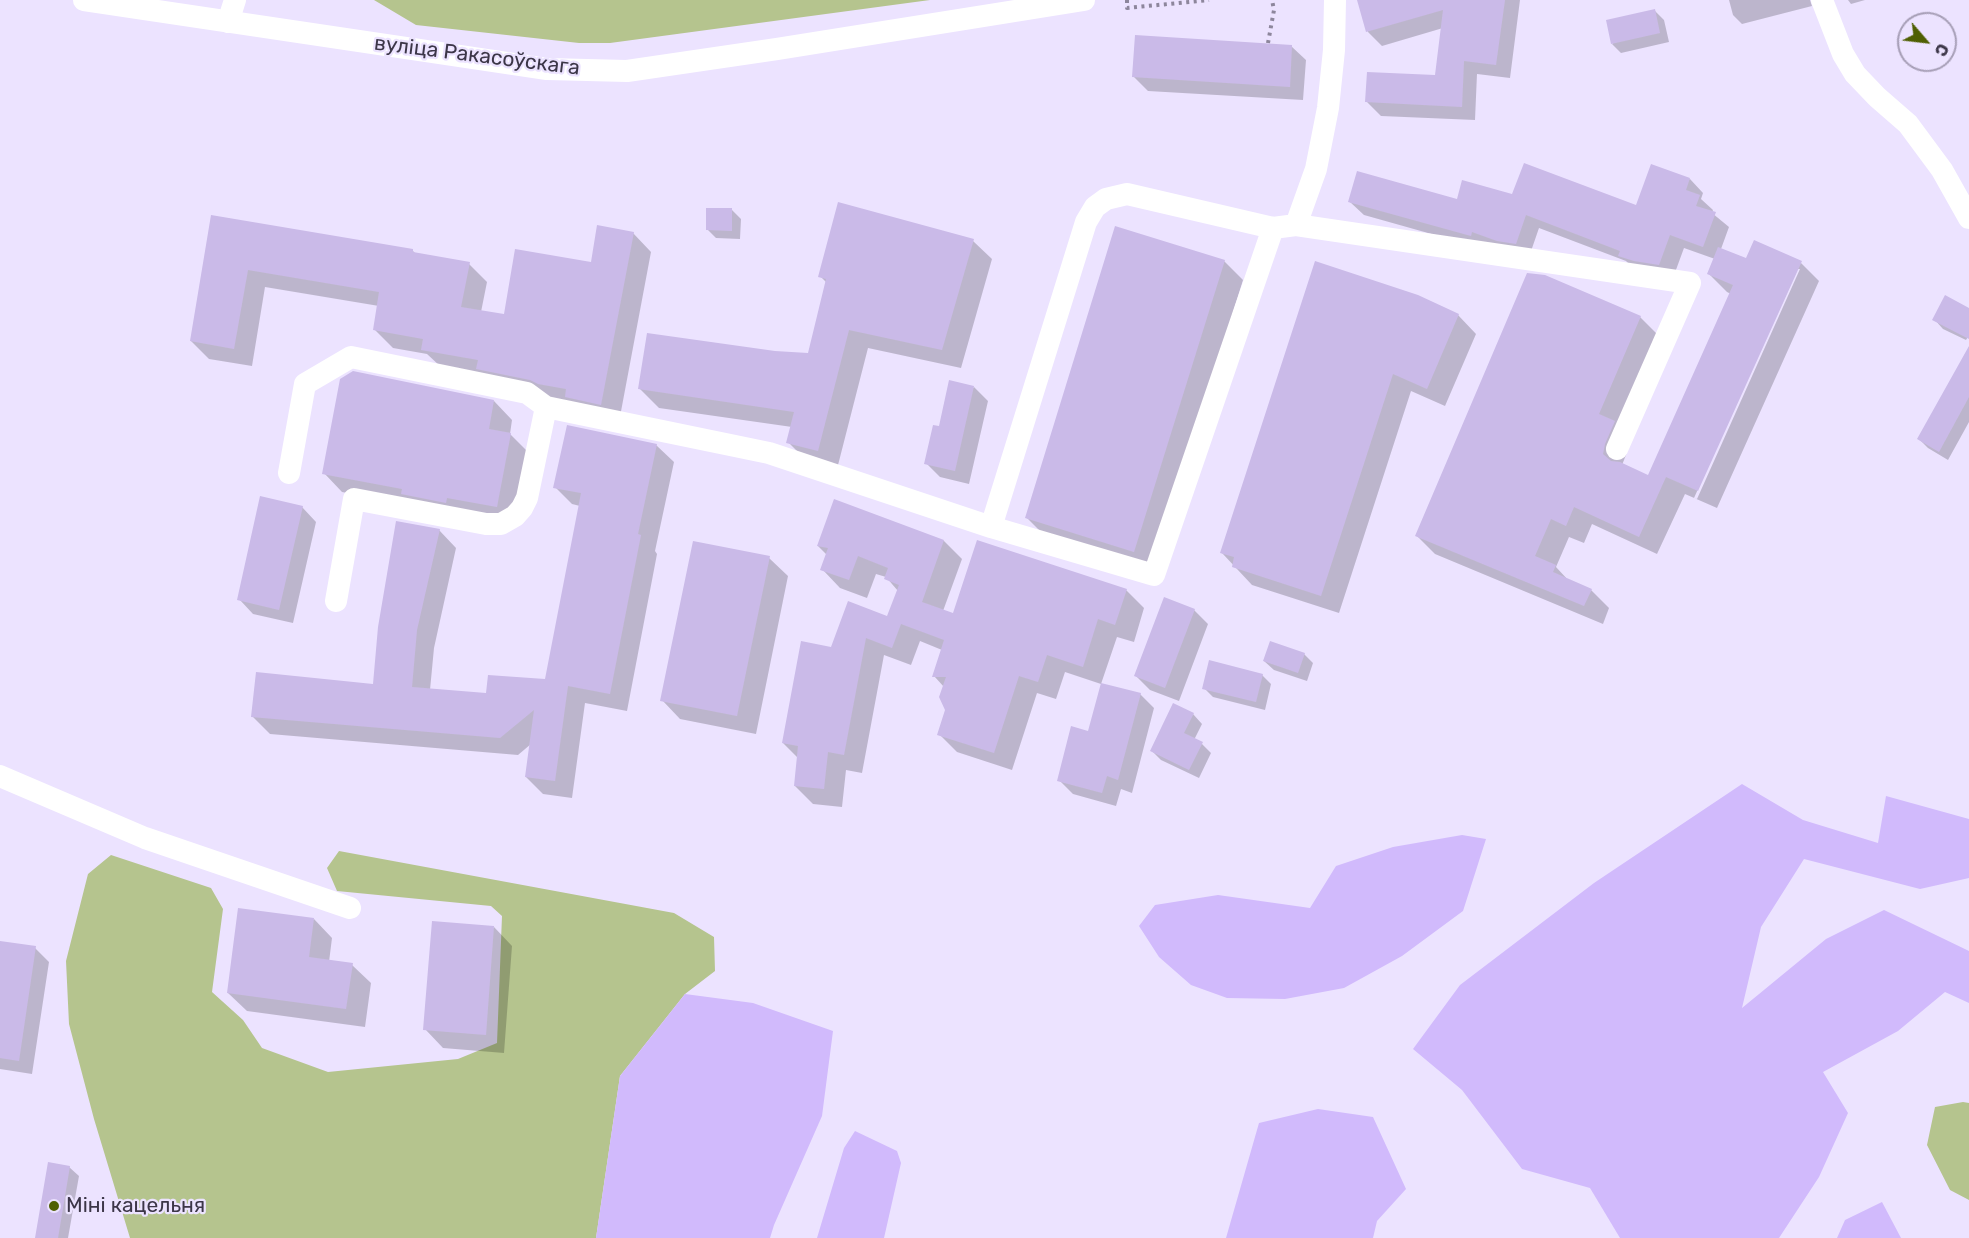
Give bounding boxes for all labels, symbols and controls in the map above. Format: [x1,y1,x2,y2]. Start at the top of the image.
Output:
north arrow [1897,12,1957,72]
street label: вуліца Ракасоўскага [373,31,581,81]
text: С [1931,40,1953,59]
place label: Міні кацельня [66,1193,205,1219]
marker: Міні кацельня [47,1199,61,1213]

